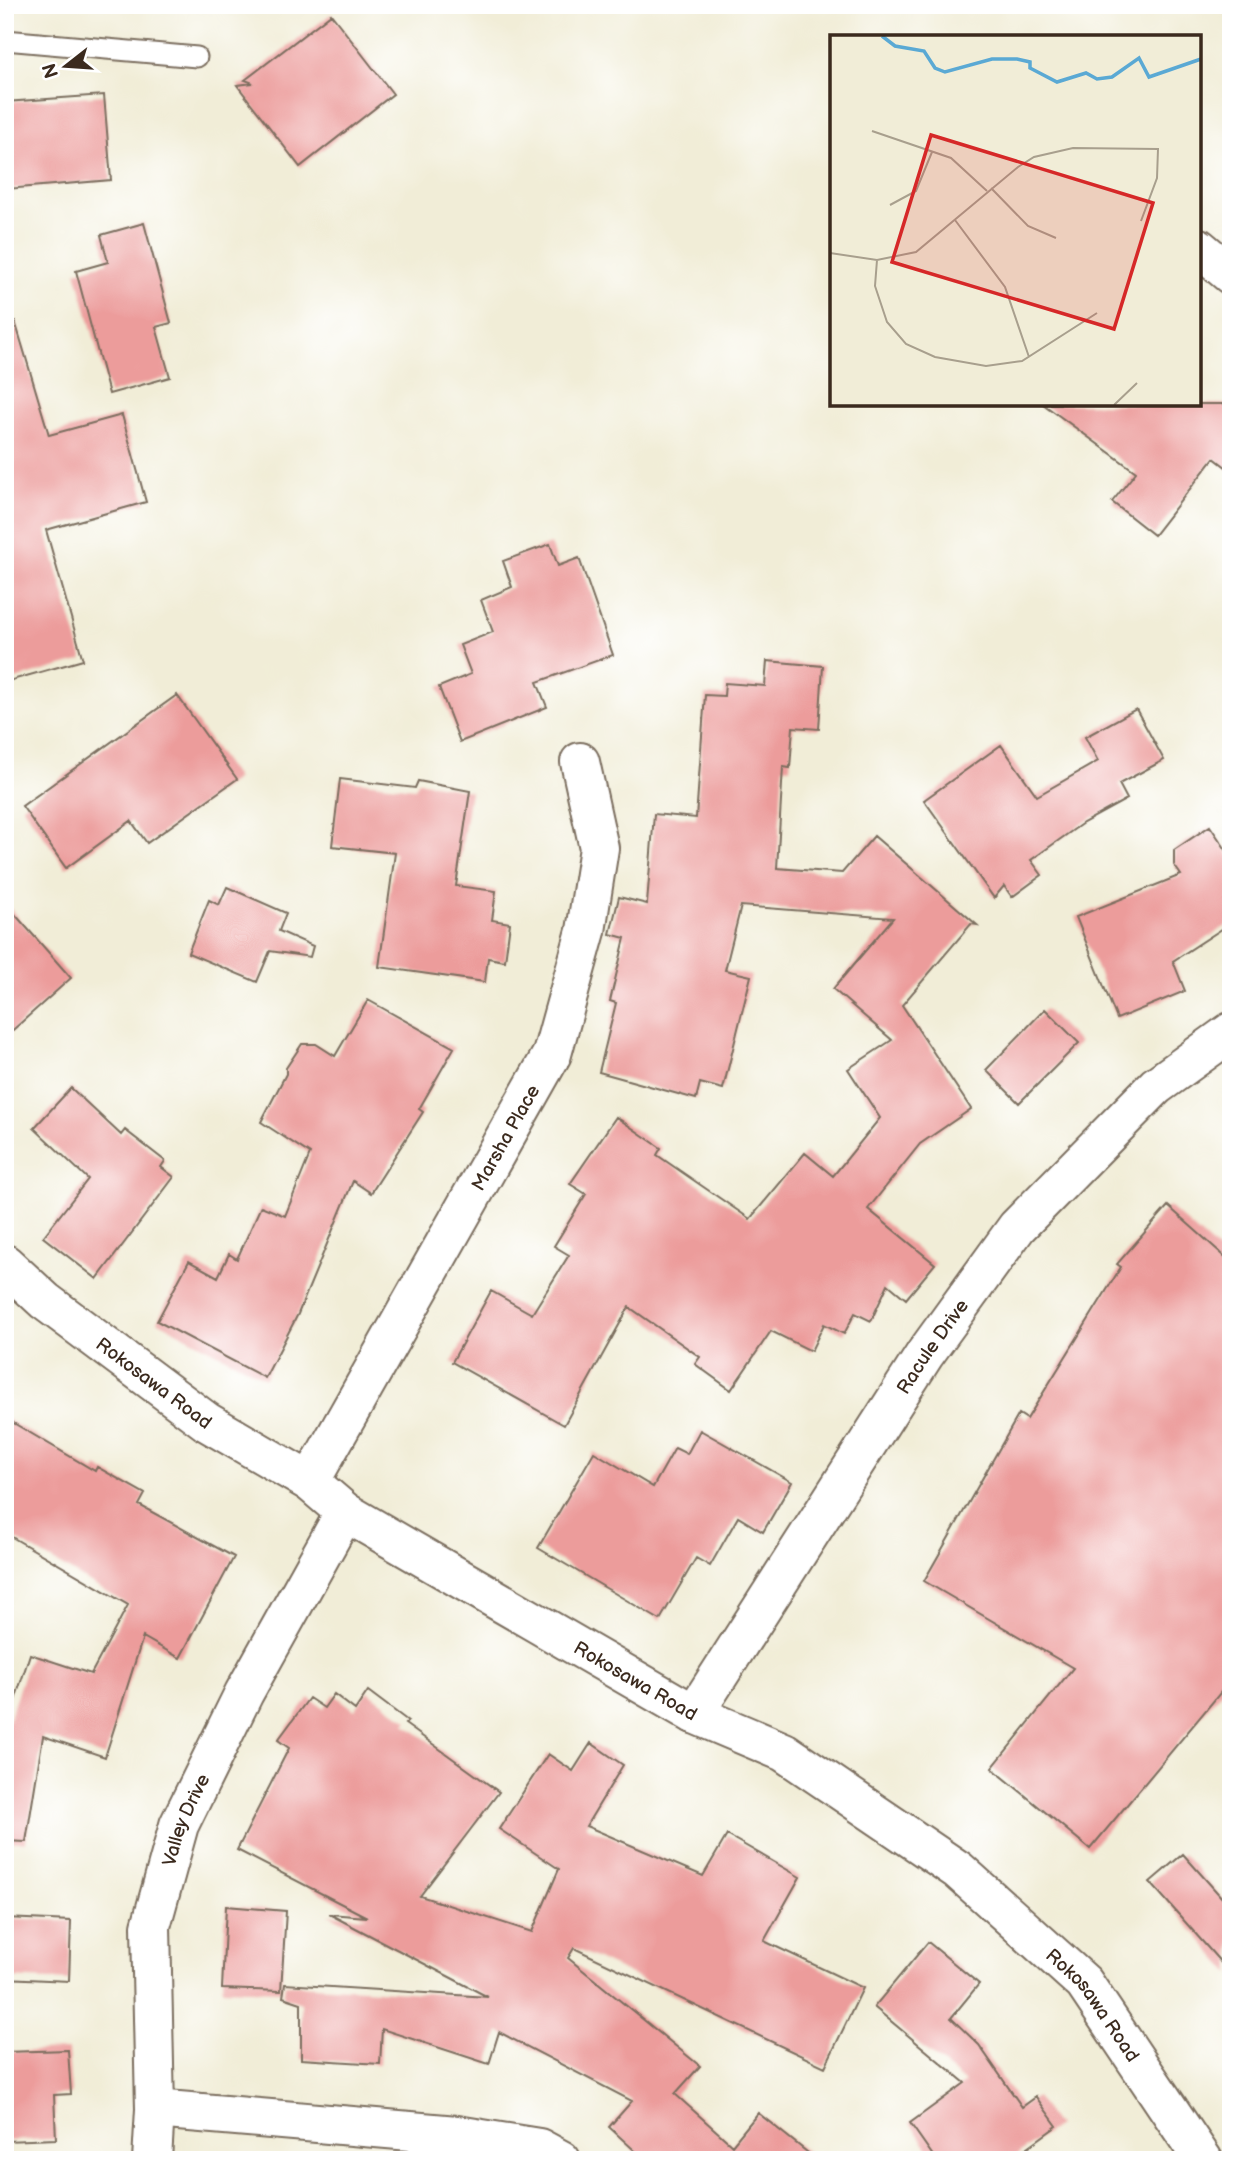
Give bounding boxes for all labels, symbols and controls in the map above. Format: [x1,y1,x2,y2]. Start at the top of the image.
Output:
north arrow [32,32,102,102]
inset map [830,35,1201,406]
text: N [38,60,64,81]
street label: Marsha Place [467,1081,545,1195]
street label: Racule Drive [892,1295,974,1399]
street label: Rokosawa Road [91,1333,216,1435]
street label: Rokosawa Road [569,1637,701,1726]
street label: Valley Drive [158,1770,215,1869]
street label: Rokosawa Road [1040,1944,1144,2067]

